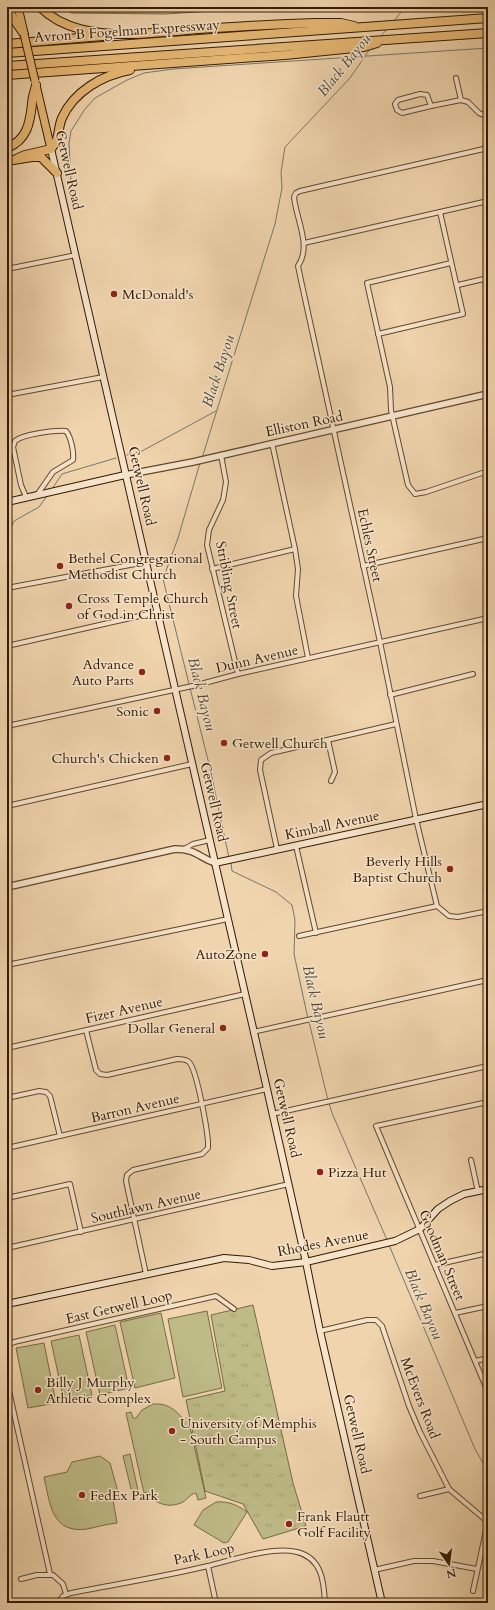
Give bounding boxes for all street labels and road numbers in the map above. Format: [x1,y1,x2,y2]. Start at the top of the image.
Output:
street label: Avron B Fogelman Expressway [33,15,221,47]
street label: Getwell Road [51,128,87,212]
street label: Elliston Road [263,406,345,441]
street label: Getwell Road [124,444,160,528]
street label: Echles Street [353,506,387,584]
street label: Stribling Street [211,540,247,631]
street label: Dunn Avenue [214,640,300,678]
street label: Getwell Road [196,760,232,844]
street label: Kimball Avenue [283,806,381,844]
street label: Fizer Avenue [83,992,165,1028]
street label: Getwell Road [269,1076,305,1160]
street label: Barron Avenue [89,1089,181,1127]
street label: Southlawn Avenue [89,1184,203,1228]
street label: Goodman Street [414,1207,470,1304]
street label: Rhodes Avenue [276,1225,370,1261]
street label: East Getwell Loop [64,1285,174,1329]
street label: McEvers Road [396,1354,444,1442]
street label: Getwell Road [339,1392,375,1476]
street label: Park Loop [172,1538,236,1570]

